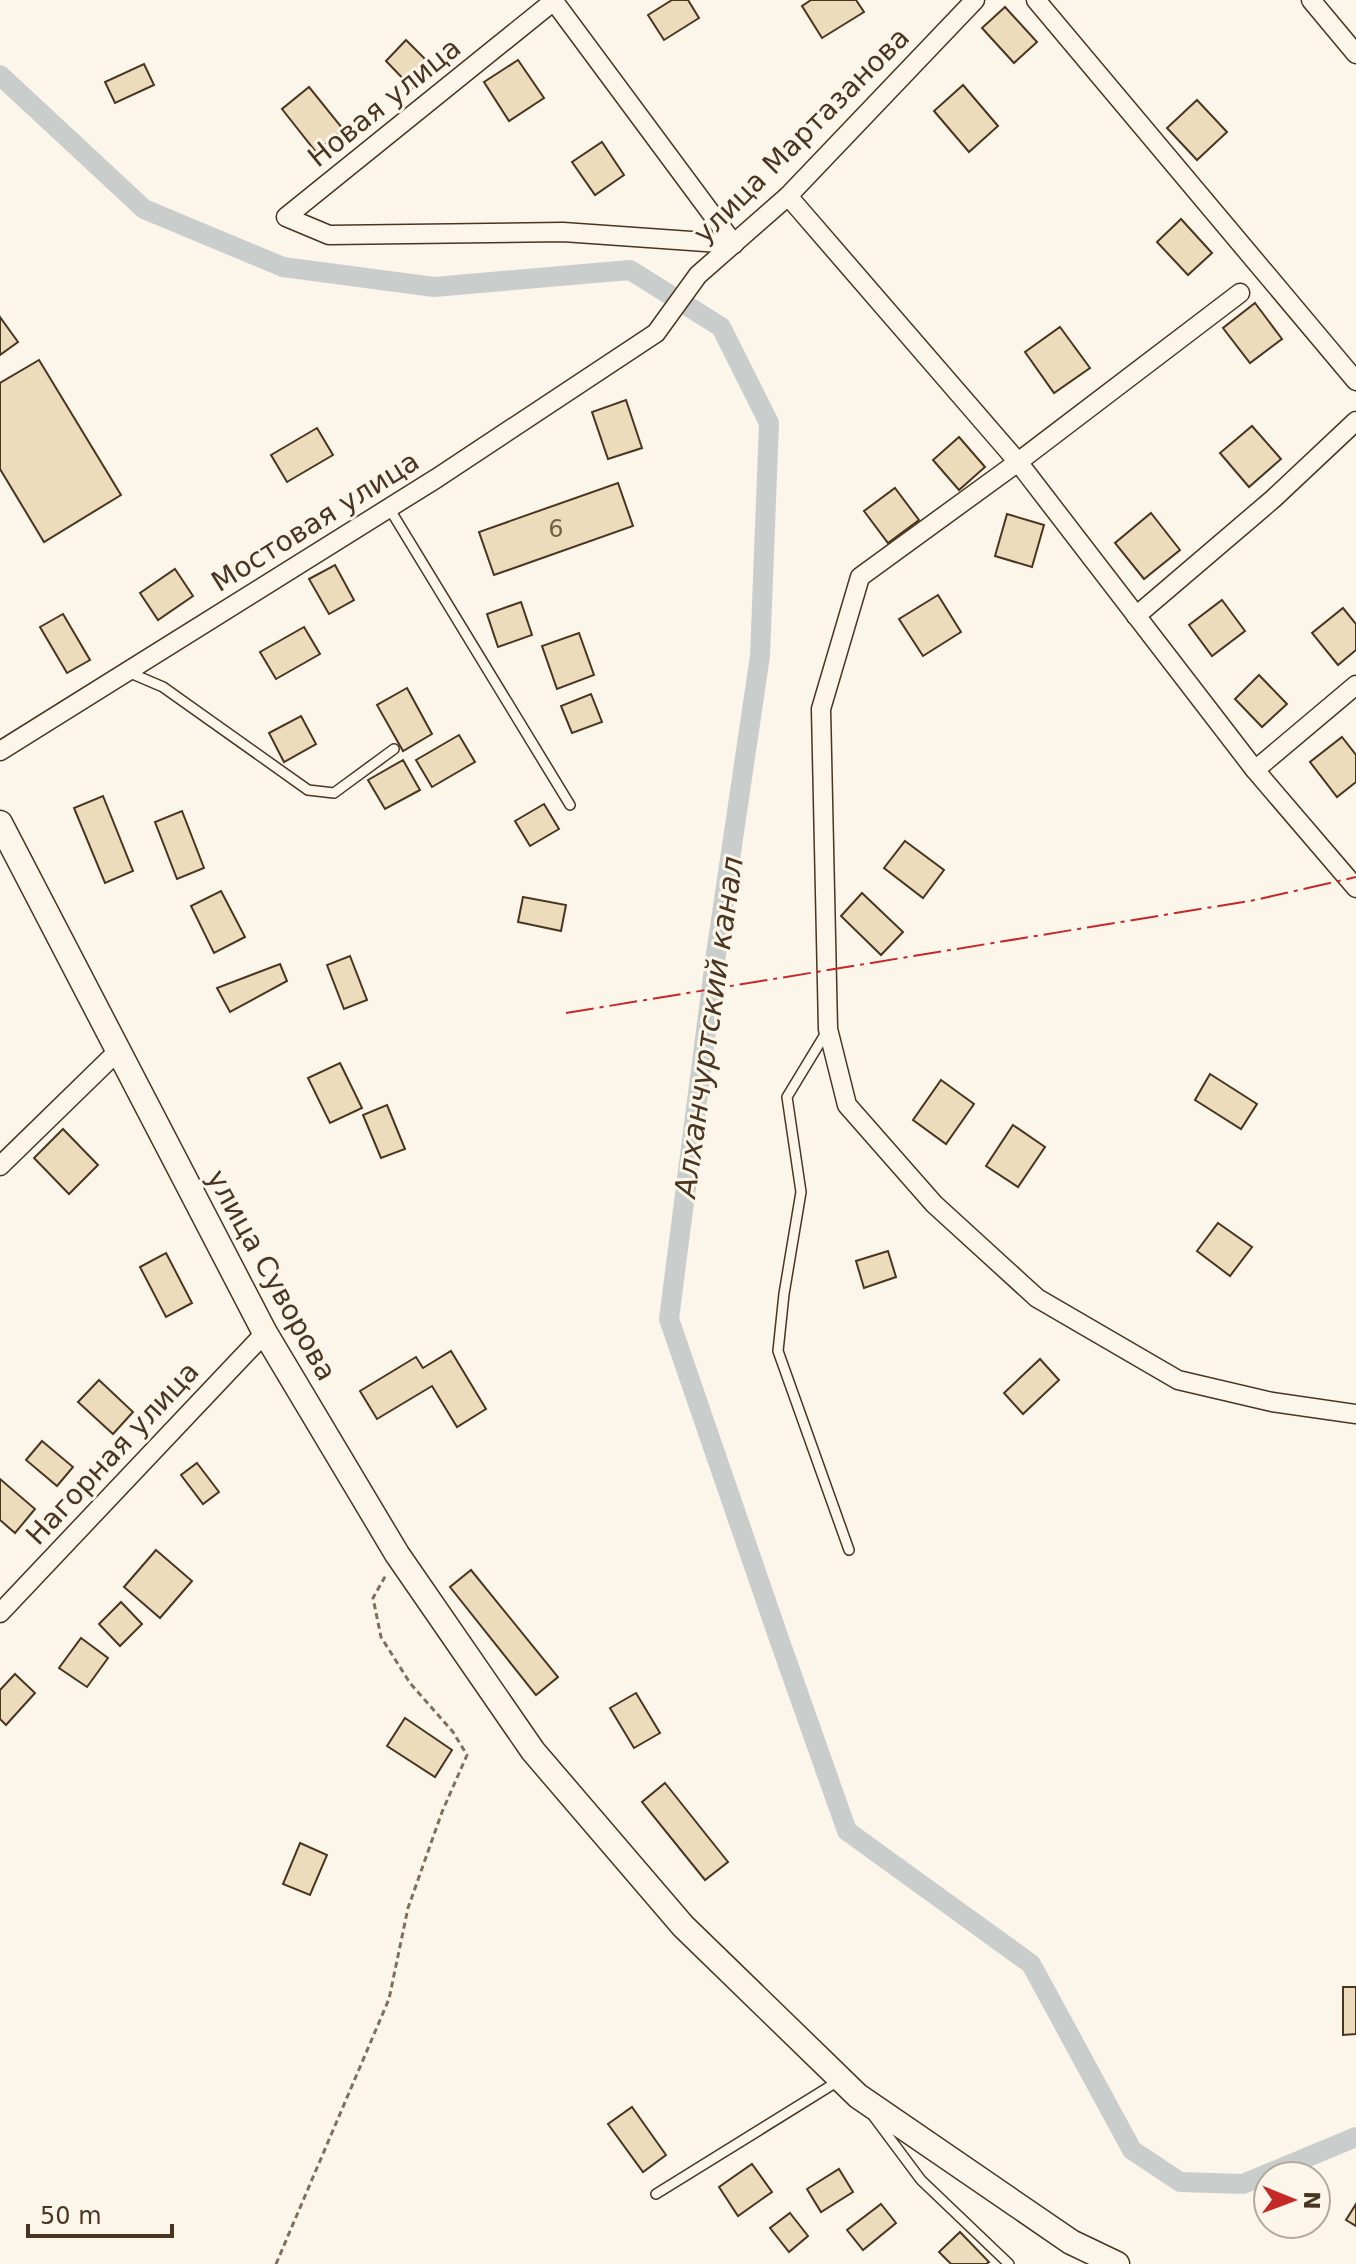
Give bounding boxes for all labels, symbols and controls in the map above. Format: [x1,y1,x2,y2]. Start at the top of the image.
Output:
street label: улица Мартазанова [687,21,916,250]
street label: Новая улица [301,31,467,174]
street label: Мостовая улица [205,444,425,599]
house number: 6 [548,515,564,543]
water label: Алханчуртский канал [667,854,750,1202]
street label: улица Суворова [200,1164,343,1386]
street label: Нагорная улица [19,1355,206,1552]
north arrow [1252,2160,1332,2240]
scale bar [28,2188,172,2238]
text: N [1299,2191,1324,2210]
text: 50 m [40,2202,102,2230]

